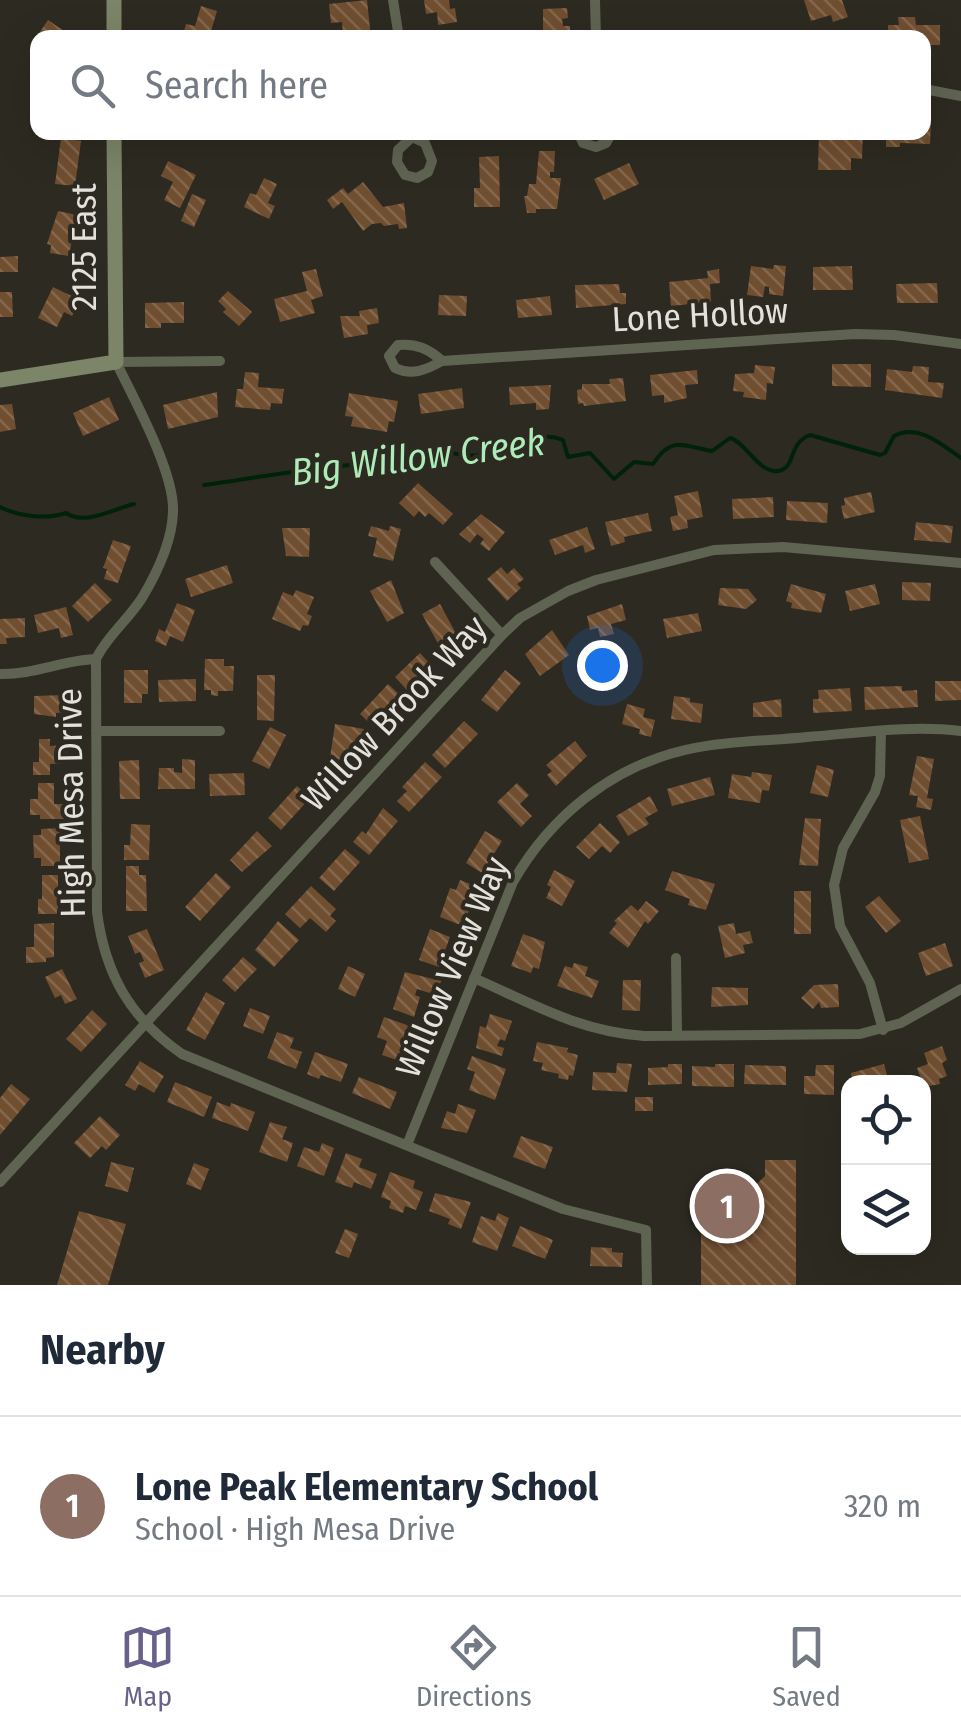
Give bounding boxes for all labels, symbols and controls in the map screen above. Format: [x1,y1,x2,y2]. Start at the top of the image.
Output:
search box [30,30,931,140]
icon: search [65,58,120,113]
text: Search here [145,62,328,108]
street label: 2125 East [63,183,105,311]
street label: Lone Hollow [611,289,789,341]
water label: Big Willow Creek [289,419,548,495]
street label: Willow Brook Way [293,606,496,819]
your location [577,640,628,691]
street label: High Mesa Drive [48,688,94,918]
street label: Willow View Way [387,850,517,1084]
map controls [841,1075,931,1255]
button: locate [841,1075,931,1165]
button: layers [841,1165,931,1255]
pin: 1 [694,1168,760,1244]
text: Nearby [40,1325,165,1375]
text: Lone Peak Elementary School [135,1464,598,1510]
text: 1 [66,1487,79,1525]
text: 320 m [844,1487,921,1525]
text: School · High Mesa Drive [135,1510,455,1548]
tab: Map [120,1620,175,1713]
tab: Directions [416,1620,532,1713]
tab: Saved [772,1620,841,1713]

